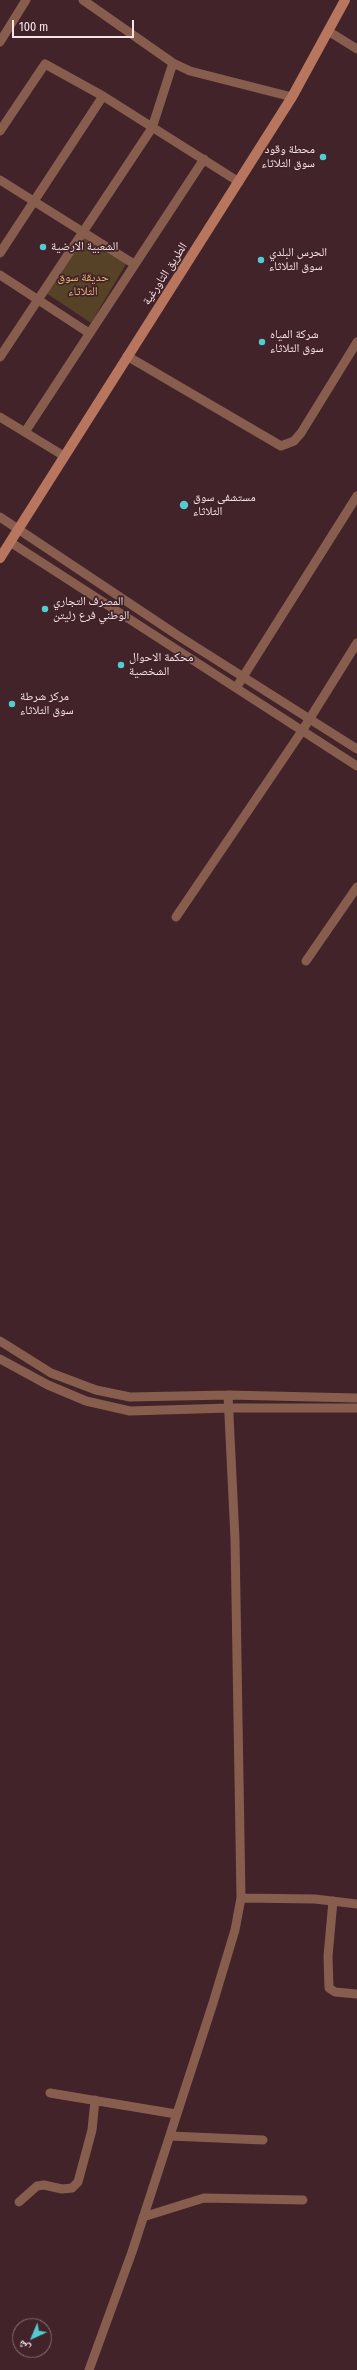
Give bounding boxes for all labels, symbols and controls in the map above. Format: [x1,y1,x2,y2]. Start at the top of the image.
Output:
scale bar [14,12,136,38]
text: 100 m [19,20,48,34]
place label: محطة وقود سوق الثلاثاء [261,143,315,171]
marker: محطة وقود سوق الثلاثاء [318,152,328,162]
place label: الشعبية الارضية [51,240,118,254]
street label: الطريق التاورغية [140,240,190,308]
marker: الشعبية الارضية [38,242,48,252]
place label: الحرس البلدي سوق الثلاثاء [269,246,327,274]
marker: الحرس البلدي سوق الثلاثاء [256,255,266,265]
park label: حديقة سوق الثلاثاء [57,271,109,299]
place label: شركة المياه سوق الثلاثاء [270,328,324,356]
marker: شركة المياه سوق الثلاثاء [257,337,267,347]
place label: مستشفى سوق الثلاثاء [193,491,256,519]
marker: مستشفى سوق الثلاثاء [178,499,190,511]
place label: المصرف التجاري الوطني فرع زليتن [53,595,129,623]
marker: المصرف التجاري الوطني فرع زليتن [40,604,50,614]
place label: محكمة الاحوال الشخصية [129,651,193,679]
marker: محكمة الاحوال الشخصية [116,660,126,670]
place label: مركز شرطة سوق الثلاثاء [20,690,74,718]
marker: مركز شرطة سوق الثلاثاء [7,699,17,709]
north arrow [12,2318,52,2358]
text: ش [15,2338,33,2355]

